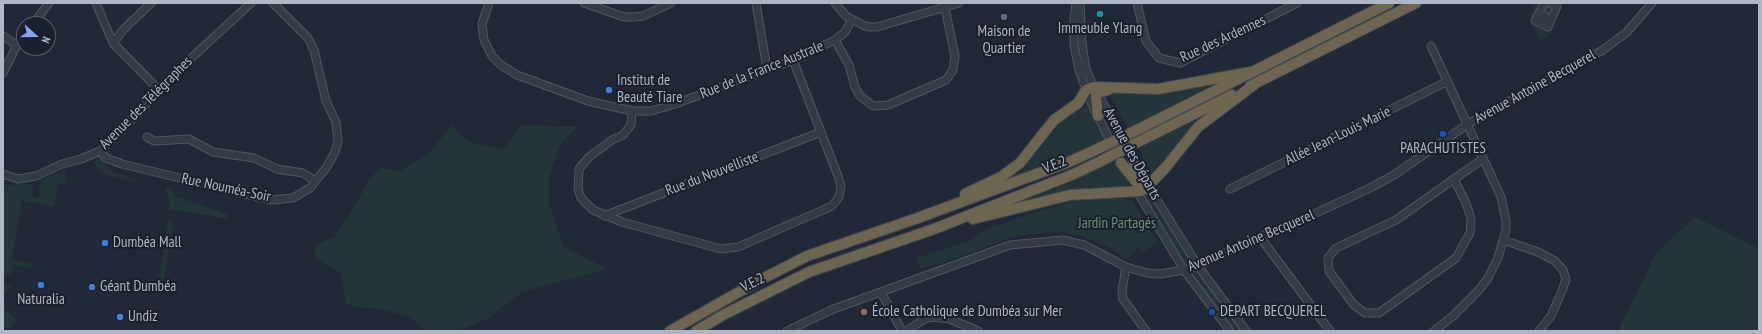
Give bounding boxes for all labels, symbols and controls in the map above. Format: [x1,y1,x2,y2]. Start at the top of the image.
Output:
marker: Immeuble Ylang [1095,9,1105,19]
street label: Rue des Ardennes [1177,11,1269,67]
marker: Maison de Quartier [999,12,1009,22]
north arrow [16,16,56,56]
place label: Immeuble Ylang [1058,20,1142,38]
place label: Maison de Quartier [978,23,1030,58]
text: N [39,35,54,45]
street label: Rue de la France Australe [698,37,826,103]
street label: Avenue Antoine Becquerel [1471,46,1599,128]
street label: Avenue des Télégraphes [96,53,196,153]
place label: Institut de Beauté Tiare [617,72,682,107]
marker: Institut de Beauté Tiare [604,85,614,95]
street label: Allée Jean-Louis Marie [1282,103,1394,169]
street label: Avenue des Départs [1099,105,1165,203]
marker: PARACHUTISTES [1438,129,1448,139]
place label: PARACHUTISTES [1400,140,1486,158]
street label: Rue du Nouvelliste [663,148,761,200]
street label: V.E.2 [1040,152,1070,178]
street label: Rue Nouméa-Soir [180,170,272,206]
street label: Avenue Antoine Becquerel [1185,206,1317,276]
park label: Jardin Partagés [1078,215,1156,233]
place label: Dumbéa Mall [113,234,182,252]
marker: Dumbéa Mall [100,238,110,248]
street label: V.E.2 [738,269,768,297]
place label: Géant Dumbéa [100,278,176,296]
marker: Naturalia [36,280,46,290]
marker: Géant Dumbéa [87,282,97,292]
place label: Naturalia [17,291,65,309]
place label: École Catholique de Dumbéa sur Mer [872,303,1062,321]
place label: DEPART BECQUEREL [1220,303,1326,321]
marker: École Catholique de Dumbéa sur Mer [859,307,869,317]
marker: DEPART BECQUEREL [1207,307,1217,317]
place label: Undiz [128,308,158,326]
marker: Undiz [115,312,125,322]

